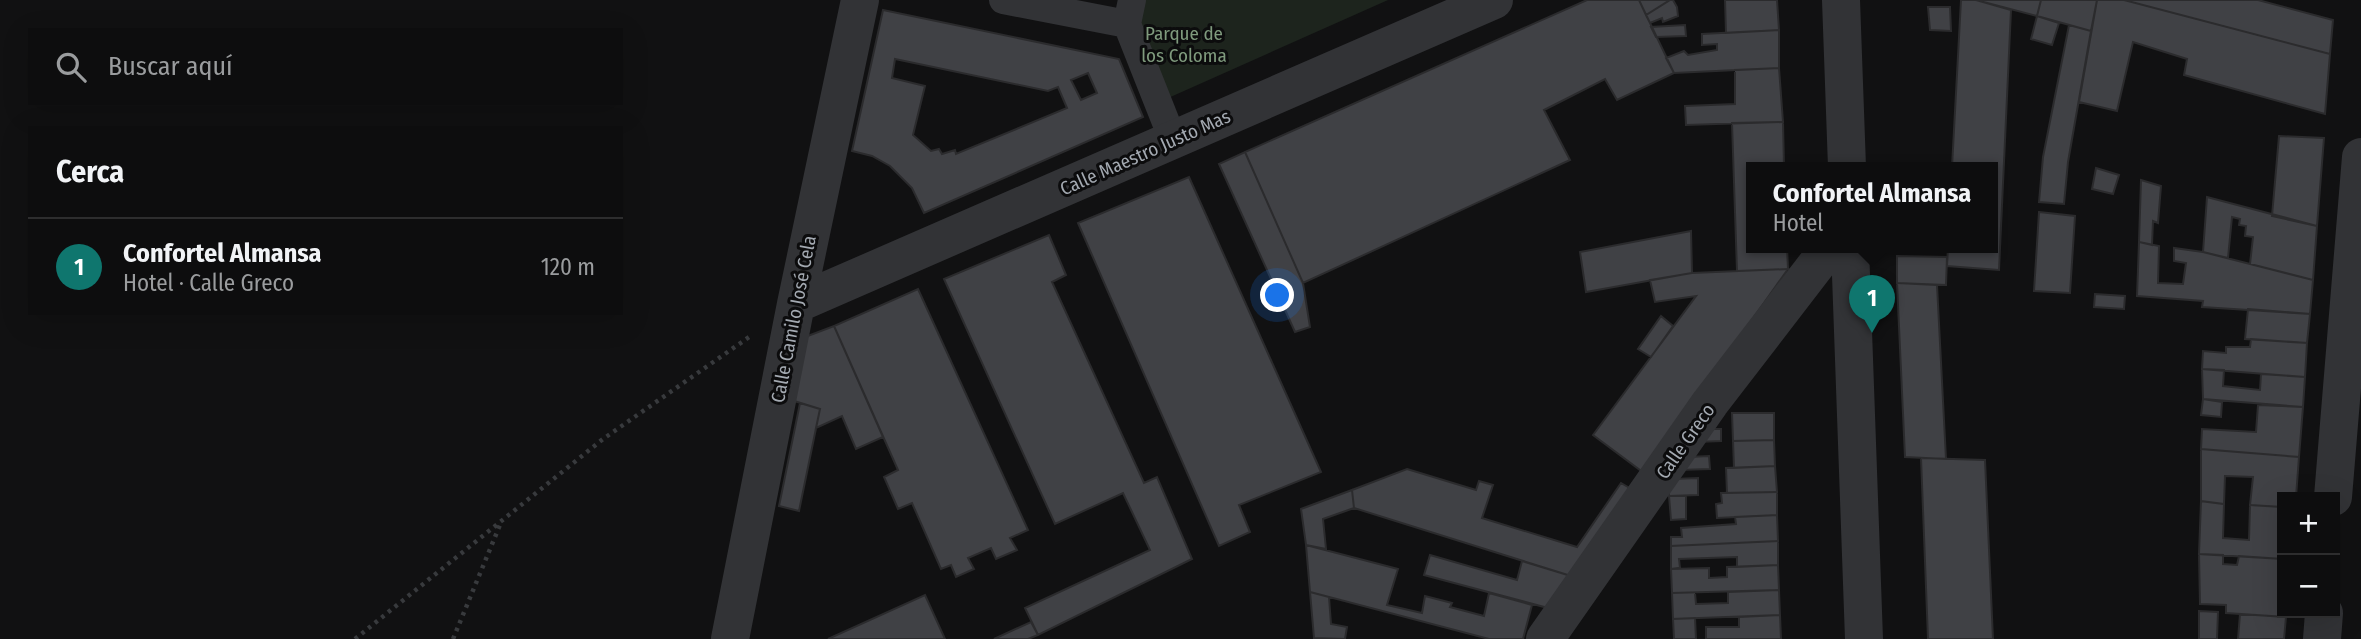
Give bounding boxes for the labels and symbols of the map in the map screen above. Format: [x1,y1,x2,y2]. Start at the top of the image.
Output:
park label: Parque de los Coloma [1141,22,1227,67]
street label: Calle Maestro Justo Mas [1057,105,1234,200]
street label: Calle Camilo José Cela [766,233,821,405]
pin: 1 [1849,275,1895,333]
your location [1260,278,1294,312]
street label: Calle Greco [1651,399,1720,483]

